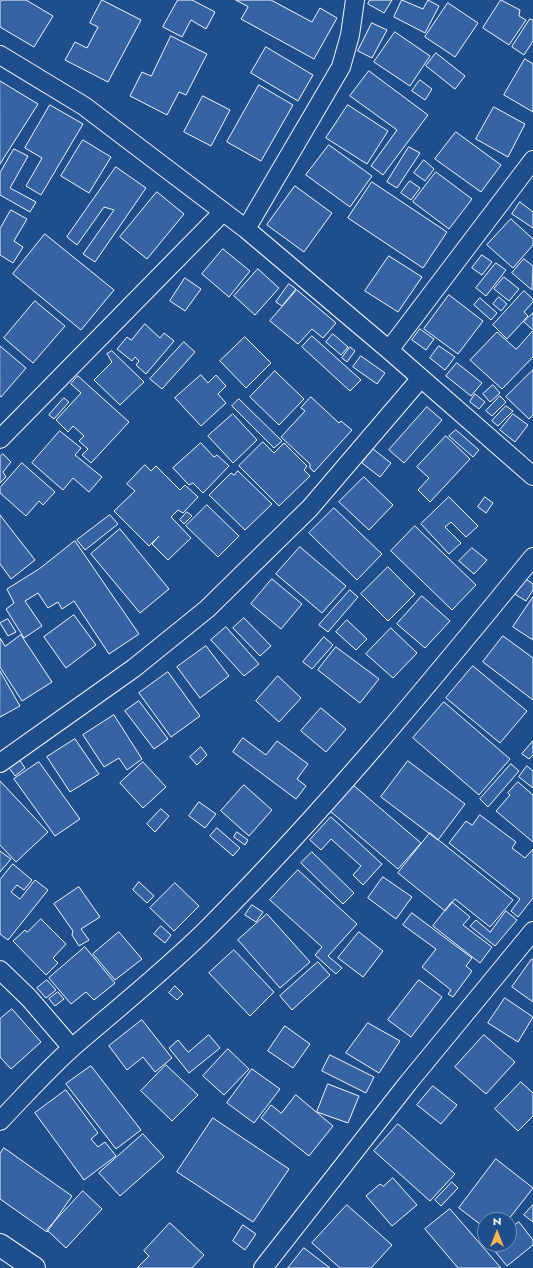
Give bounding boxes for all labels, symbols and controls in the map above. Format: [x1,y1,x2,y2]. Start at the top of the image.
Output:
north arrow [477,1212,517,1252]
text: N [493,1213,501,1229]

